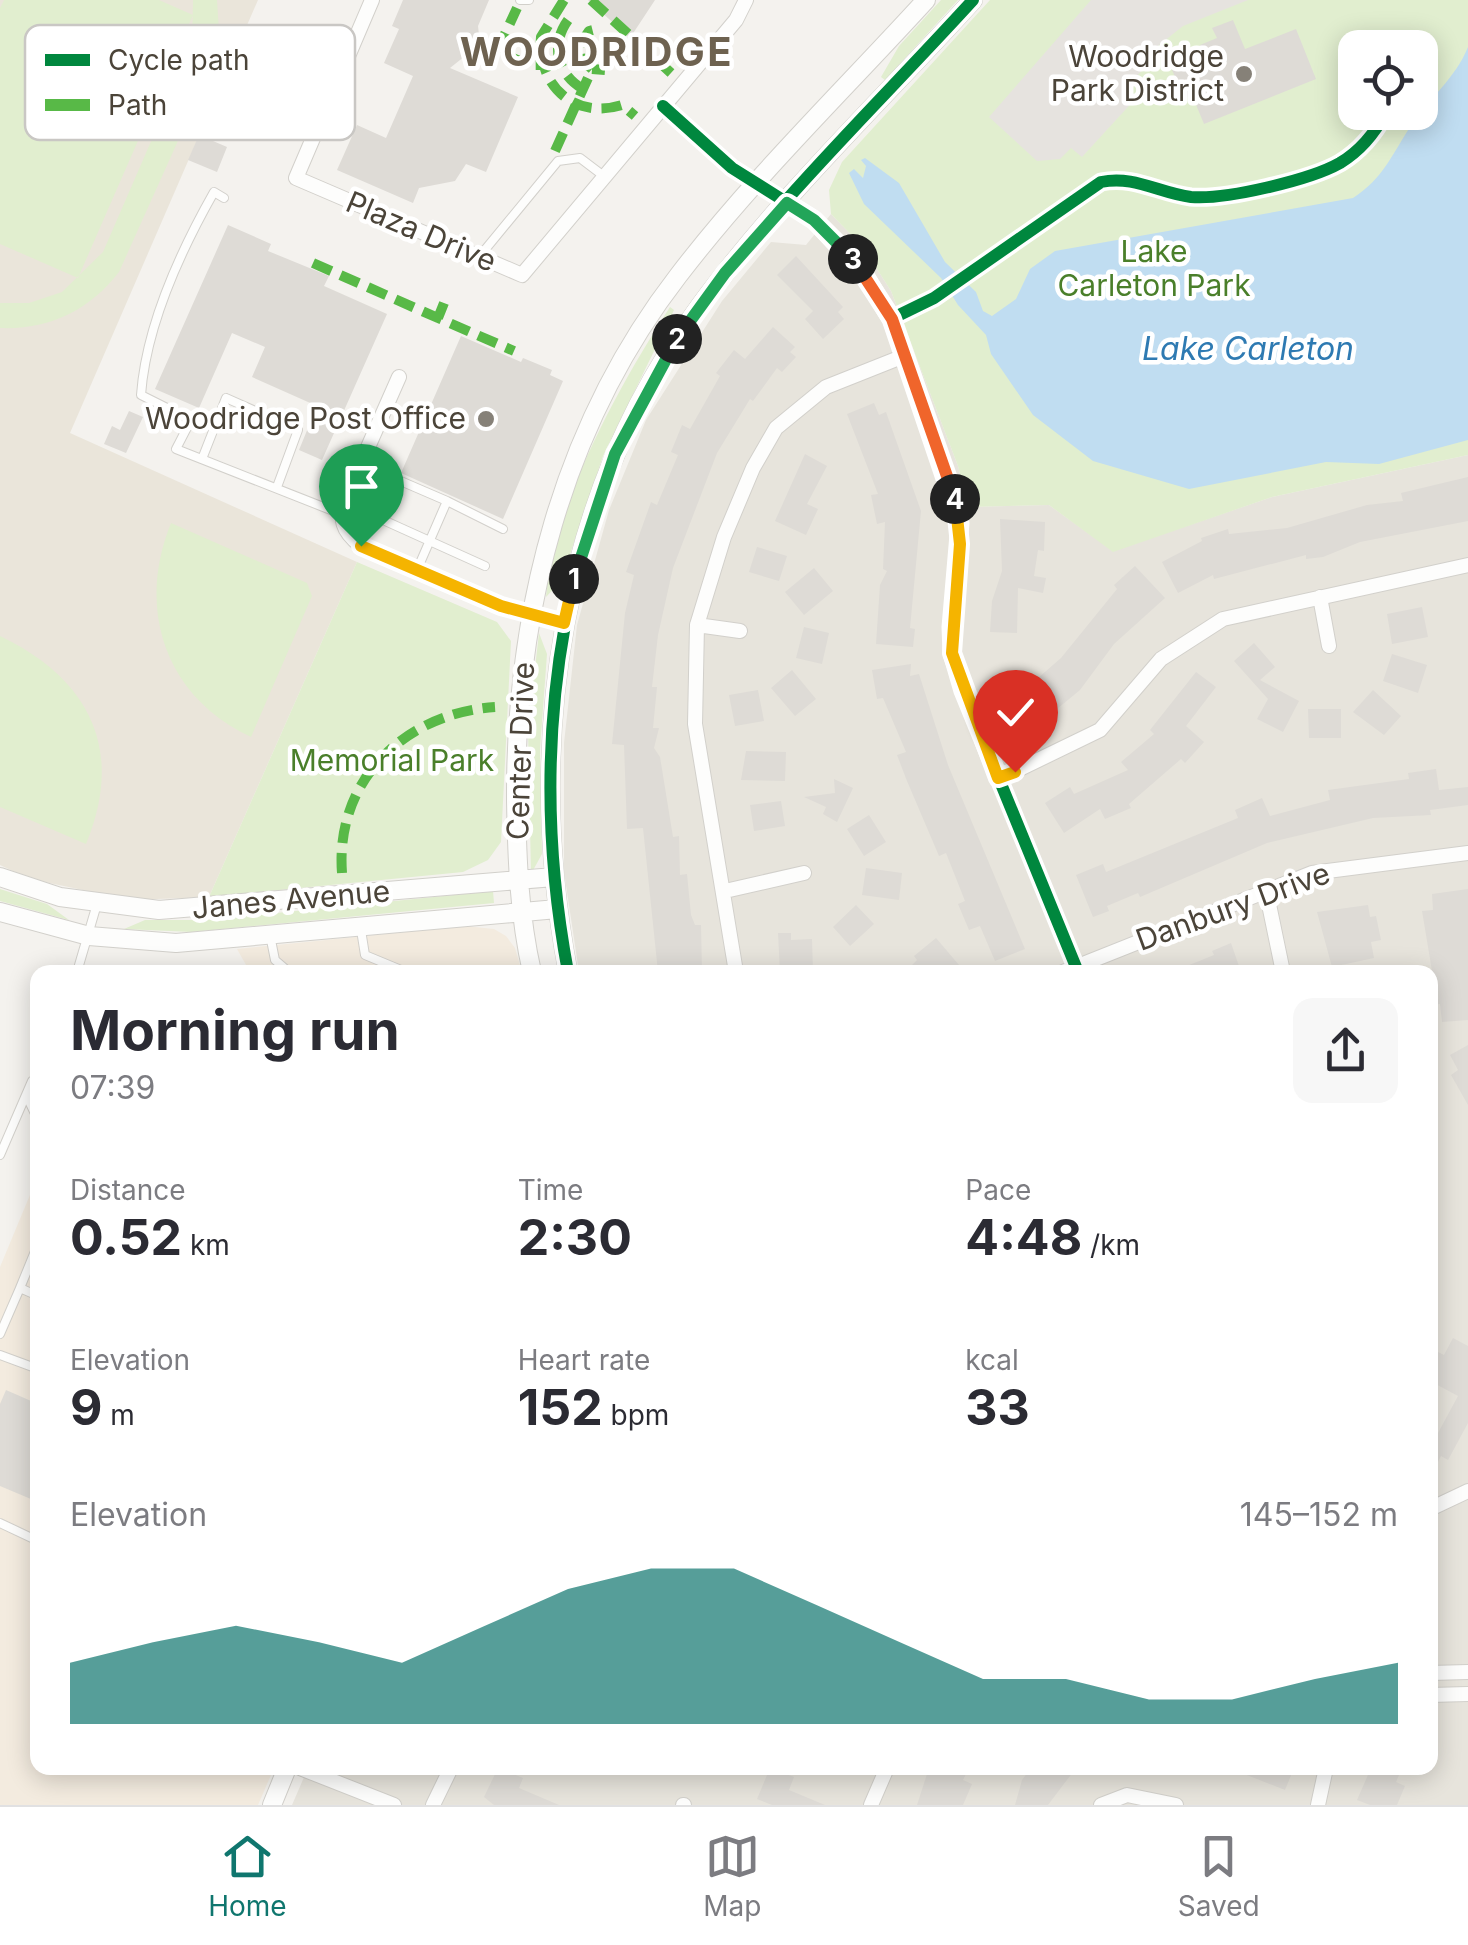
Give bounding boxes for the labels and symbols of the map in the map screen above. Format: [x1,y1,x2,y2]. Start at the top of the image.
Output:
legend [25,25,355,140]
district label: WOODRIDGE [460,27,734,76]
place label: Woodridge Park District [1051,38,1224,108]
text: Cycle path [108,43,249,77]
marker: Woodridge Park District [1233,63,1255,85]
text: Path [108,88,167,122]
street label: Plaza Drive [341,183,502,279]
park label: Lake Carleton Park [1057,233,1251,303]
pin: 3 [828,234,878,284]
pin: 2 [652,314,702,364]
water label: Lake Carleton [1142,329,1354,368]
place label: Woodridge Post Office [145,400,466,436]
marker: Woodridge Post Office [475,408,497,430]
pin [319,444,404,547]
pin: 4 [930,474,980,524]
pin: 1 [549,554,599,604]
street label: Center Drive [499,661,541,841]
pin [973,670,1058,773]
park label: Memorial Park [290,742,495,778]
street label: Danbury Drive [1131,854,1335,958]
street label: Janes Avenue [190,872,392,926]

